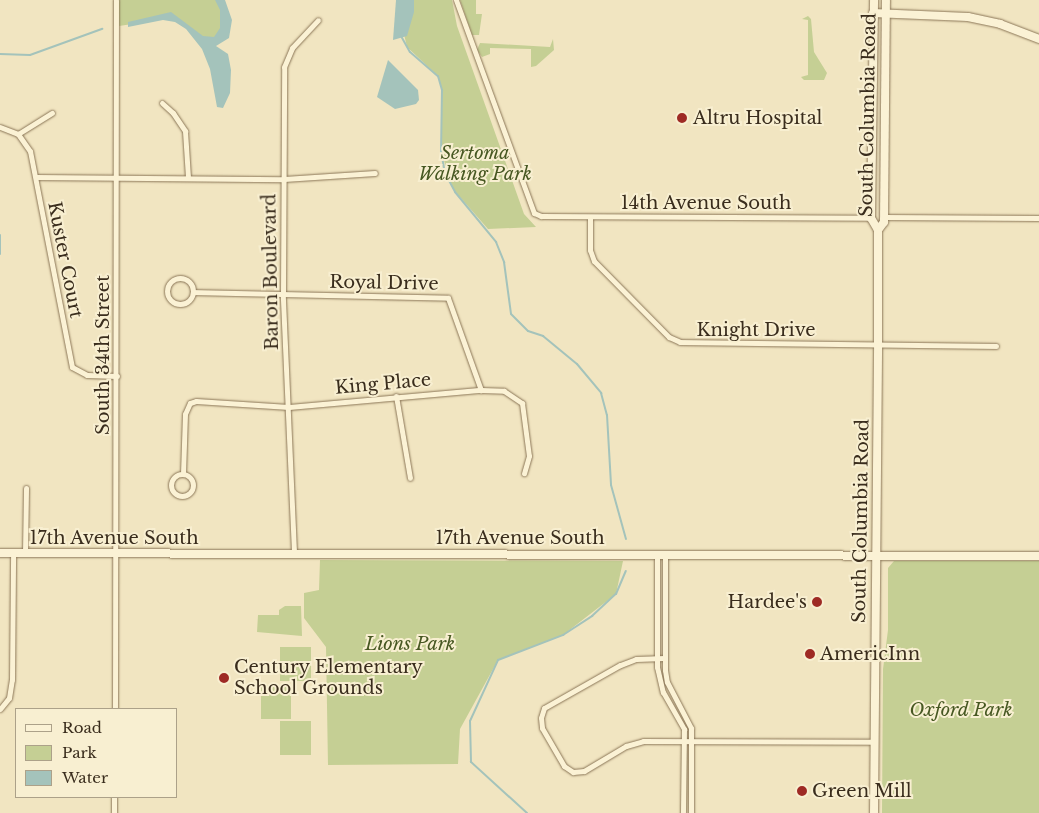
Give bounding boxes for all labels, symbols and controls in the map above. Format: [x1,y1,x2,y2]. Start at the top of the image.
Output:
street label: South Columbia Road [855,13,881,217]
place label: Altru Hospital [693,107,822,129]
marker: Altru Hospital [675,111,689,125]
park label: Sertoma Walking Park [418,143,532,186]
street label: 14th Avenue South [620,192,792,214]
street label: Baron Boulevard [259,194,283,350]
street label: Kuster Court [43,200,87,320]
street label: Royal Drive [329,271,439,295]
street label: South 34th Street [92,275,114,435]
street label: Knight Drive [696,319,816,341]
street label: King Place [334,369,432,399]
street label: South Columbia Road [848,419,874,623]
street label: 17th Avenue South [29,527,199,549]
street label: 17th Avenue South [435,527,605,549]
place label: Hardee's [728,591,807,613]
marker: Hardee's [811,596,823,608]
park label: Lions Park [365,633,455,655]
place label: AmericInn [820,643,920,665]
marker: AmericInn [804,648,816,660]
place label: Century Elementary School Grounds [234,657,423,700]
marker: Century Elementary School Grounds [218,672,230,684]
park label: Oxford Park [909,699,1013,721]
legend [15,708,178,798]
text: Road [62,718,102,737]
text: Park [62,743,97,762]
text: Water [62,768,108,787]
place label: Green Mill [812,780,912,802]
marker: Green Mill [796,785,808,797]

